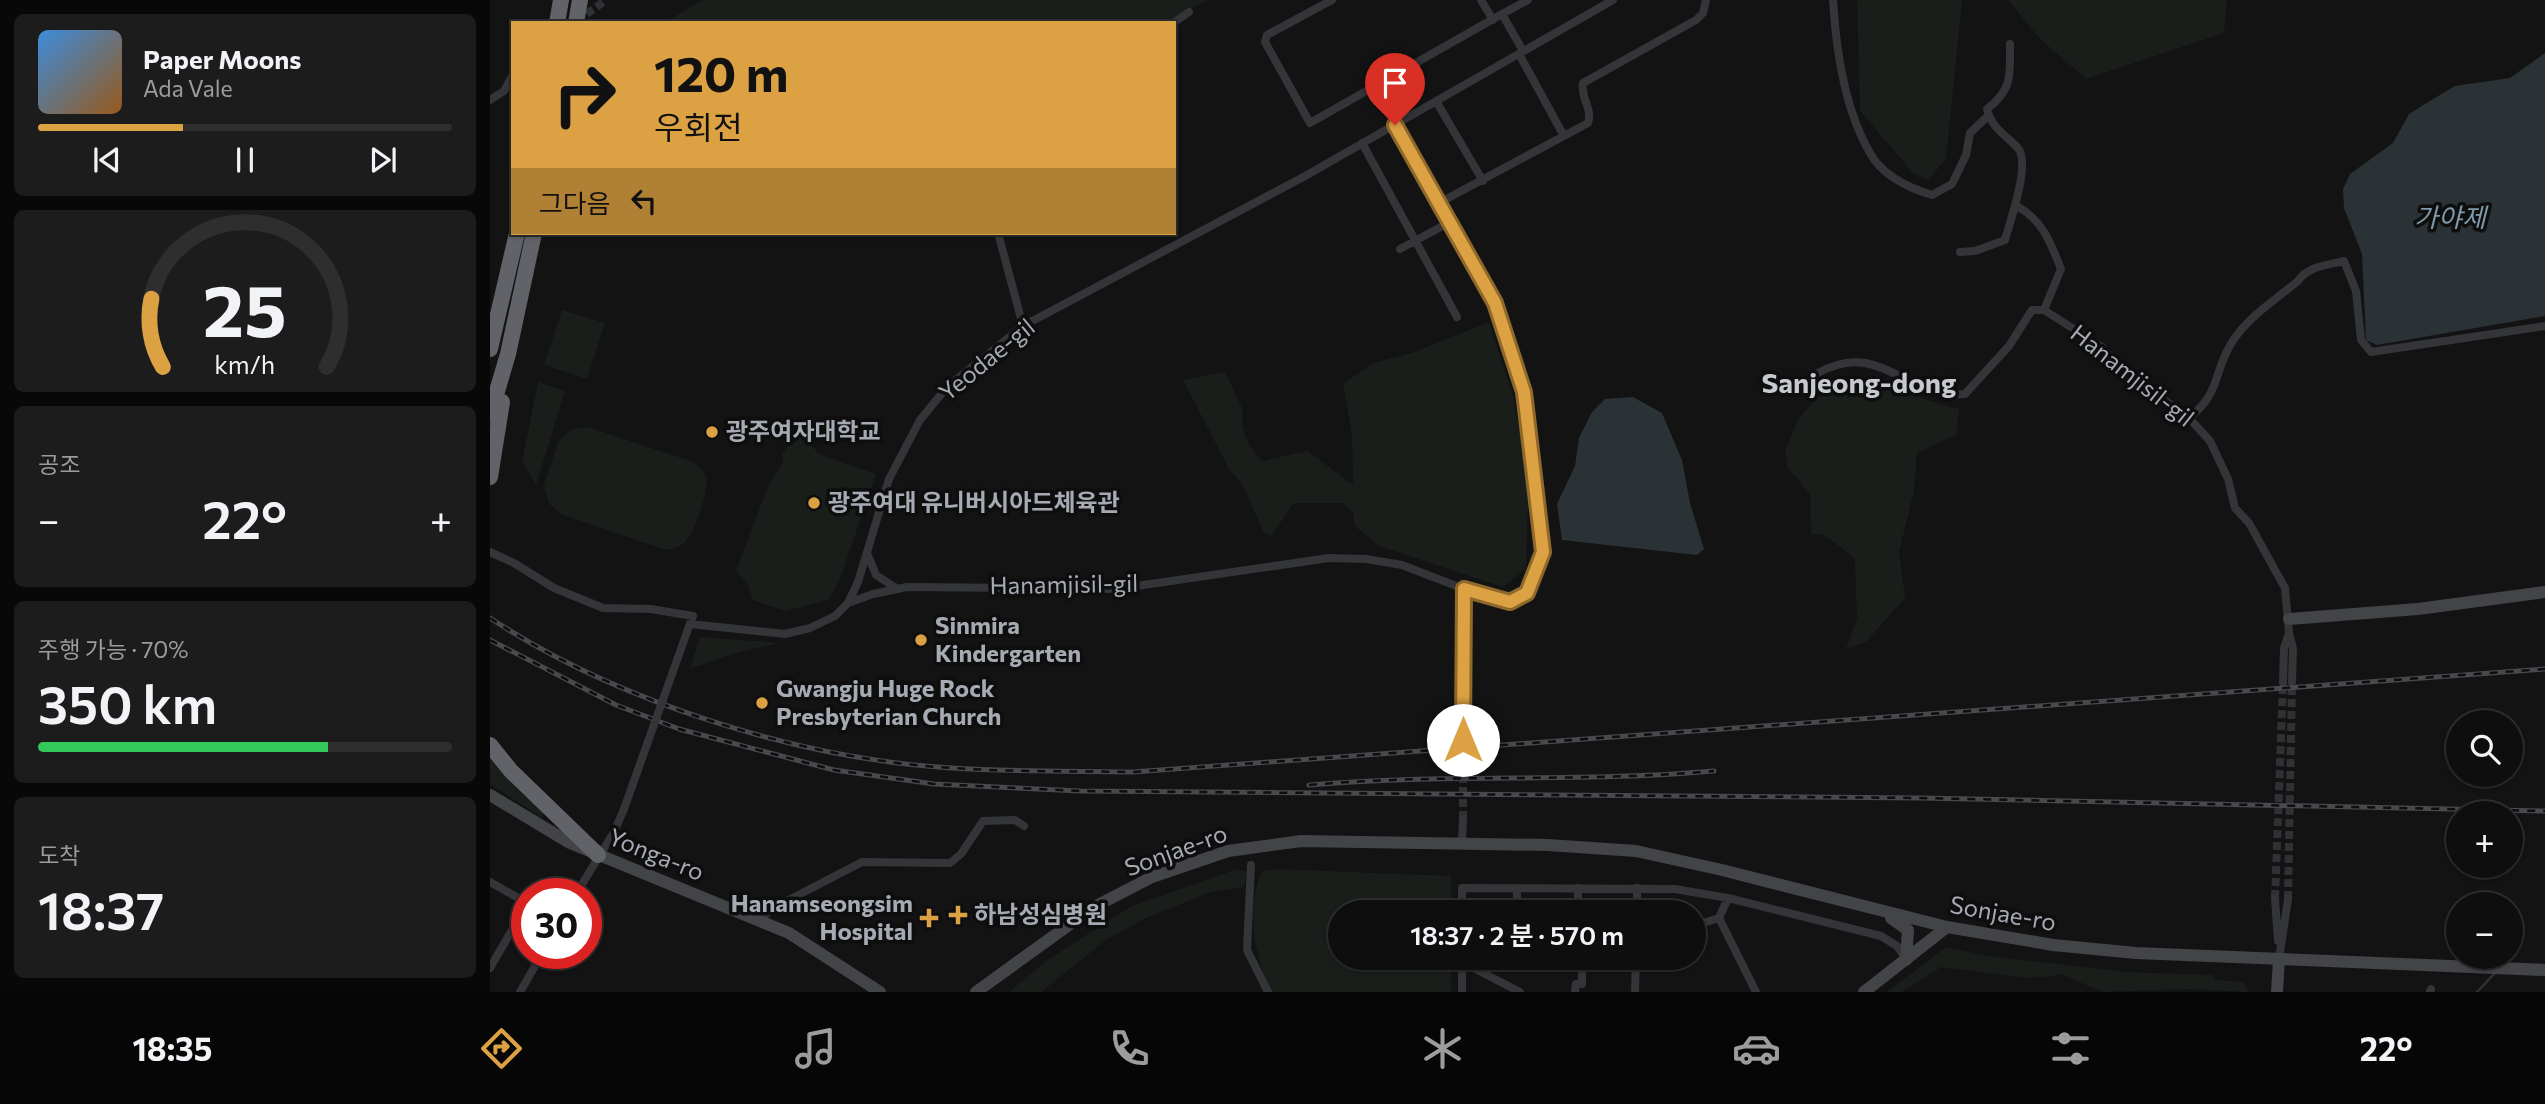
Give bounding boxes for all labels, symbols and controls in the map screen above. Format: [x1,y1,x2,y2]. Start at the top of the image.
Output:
text: 120 m [654,42,788,102]
text: Paper Moons [143,43,301,74]
icon: right [539,49,630,140]
pin [1365,53,1425,125]
icon: arrive [1376,64,1414,102]
text: Ada Vale [143,74,233,102]
text: 우회전 [654,106,742,146]
icon: previous [88,141,126,179]
icon: pause [226,141,264,179]
icon: next [364,141,402,179]
icon: left [625,182,663,220]
text: 그다음 [539,187,611,218]
water label: 가야제 [2414,201,2489,232]
text: 25 [203,263,287,352]
street label: Yeodae-gil [932,311,1040,406]
street label: Hanamjisil-gil [2065,318,2200,432]
text: km/h [215,348,275,378]
district label: Sanjeong-dong [1762,365,1956,399]
place label: 광주여자대학교 [726,416,881,445]
marker: 광주여자대학교 [704,424,720,440]
text: 공조 [38,450,80,478]
text: 22° [202,486,287,550]
place label: 광주여대 유니버시아드체육관 [828,487,1120,516]
text: − [38,495,60,542]
text: + [430,495,452,542]
marker: 광주여대 유니버시아드체육관 [806,495,822,511]
street label: Hanamjisil-gil [989,568,1139,599]
place label: Sinmira Kindergarten [935,610,1081,667]
marker: Sinmira Kindergarten [913,632,929,648]
text: 주행 가능 · 70% [38,635,189,663]
text: 350 km [38,671,217,735]
place label: Gwangju Huge Rock Presbyterian Church [776,673,1001,730]
marker: Gwangju Huge Rock Presbyterian Church [754,695,770,711]
position arrow [1426,703,1500,777]
map controls [2446,710,2523,969]
button: search [2446,710,2523,787]
button: + [2446,801,2523,878]
street label: Sonjae-ro [1120,818,1231,882]
street label: Yonga-ro [605,821,709,886]
text: 도착 [38,841,80,869]
text: 18:37 [38,877,164,941]
speed limit sign: 30 [511,878,602,969]
place label: Hanamseongsim Hospital [731,888,913,945]
street label: Sonjae-ro [1948,889,2059,936]
button: − [2446,892,2523,969]
place label: 하남성심병원 [974,899,1106,928]
marker: 하남성심병원 [948,905,968,925]
marker: Hanamseongsim Hospital [919,908,939,928]
text: 18:37 · 2 분 · 570 m [1410,919,1624,950]
icon: directions [477,1024,526,1073]
icon: music [791,1024,840,1073]
icon: phone [1105,1024,1154,1073]
icon: climate [1418,1024,1467,1073]
icon: car [1732,1024,1781,1073]
icon: filters [2046,1024,2095,1073]
text: 18:35 [132,1028,212,1068]
text: 22° [2360,1028,2413,1068]

